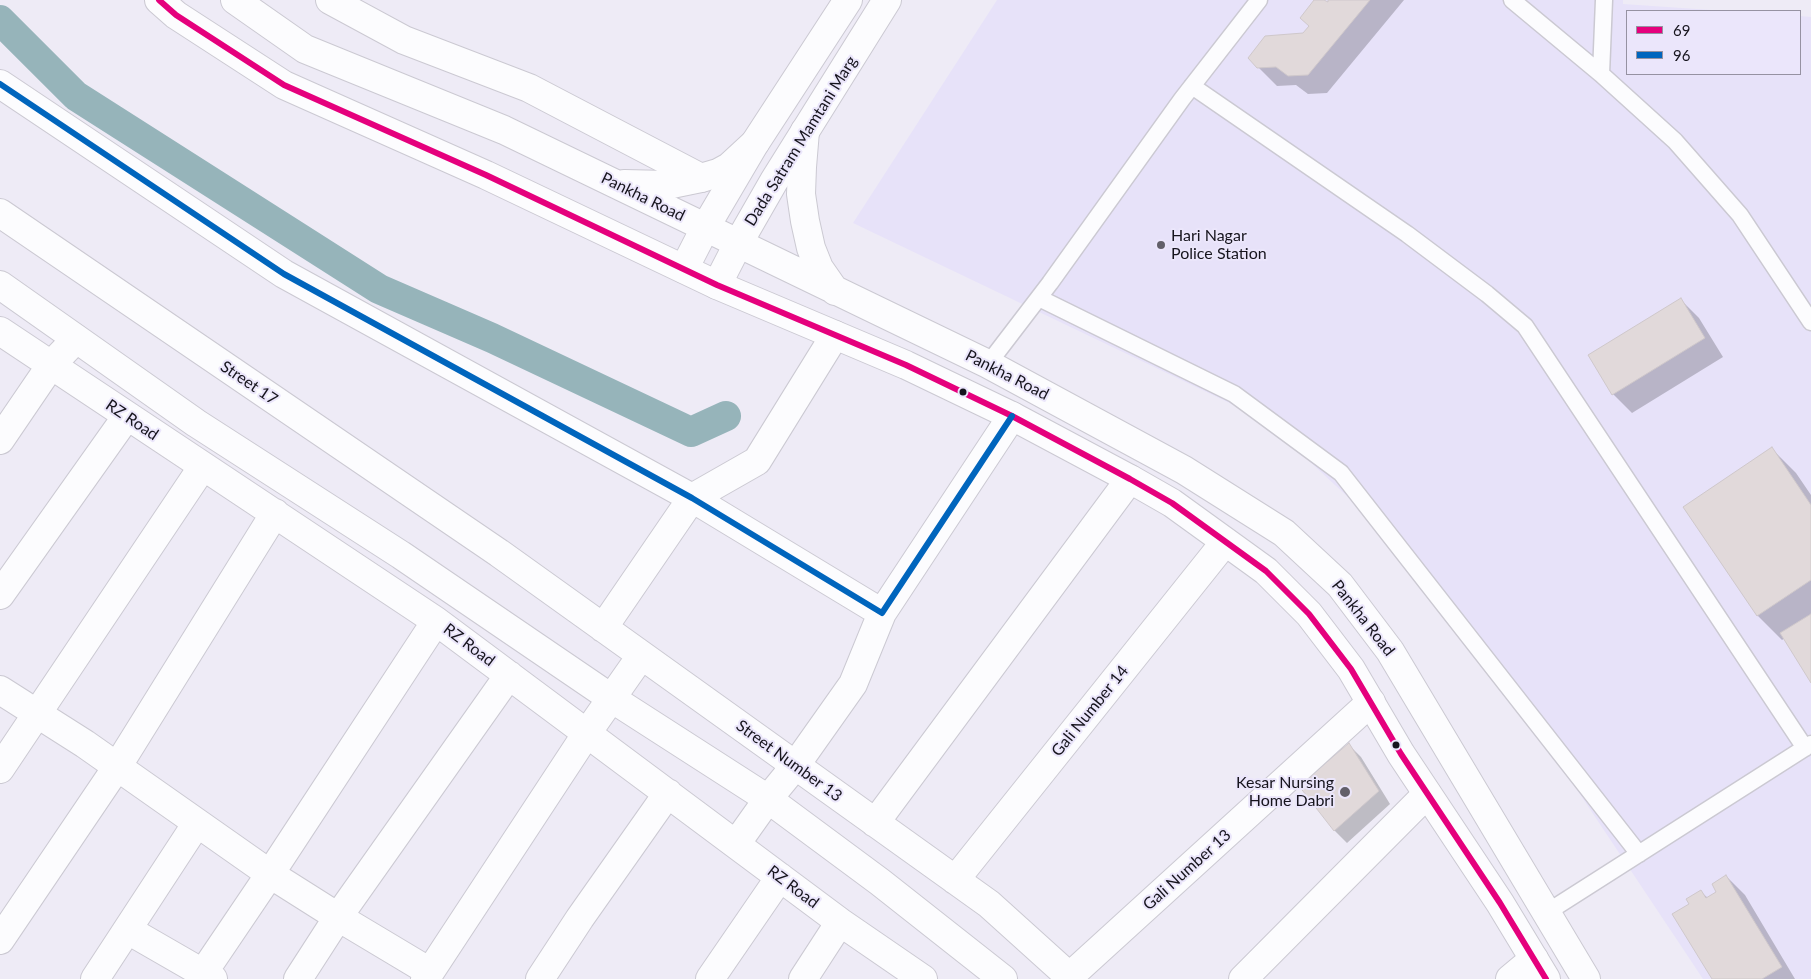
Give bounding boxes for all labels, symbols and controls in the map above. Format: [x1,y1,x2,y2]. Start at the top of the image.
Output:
legend [1626,10,1801,75]
text: 69 [1673,21,1690,39]
text: 96 [1673,46,1690,64]
street label: Dada Satram Mamtani Marg [741,53,861,229]
street label: Pankha Road [598,168,688,226]
place label: Hari Nagar Police Station [1171,226,1267,264]
marker: Hari Nagar Police Station [1155,239,1167,251]
street label: Pankha Road [962,346,1052,404]
street label: Street 17 [217,357,281,409]
unlabelled marker [958,387,968,397]
street label: RZ Road [102,395,162,445]
street label: Pankha Road [1327,576,1399,660]
street label: RZ Road [440,620,498,670]
street label: Gali Number 14 [1048,662,1132,760]
street label: Street Number 13 [732,716,846,806]
unlabelled marker [1391,740,1401,750]
place label: Kesar Nursing Home Dabri [1236,773,1334,811]
marker: Kesar Nursing Home Dabri [1338,785,1352,799]
street label: Gali Number 13 [1139,826,1235,914]
street label: RZ Road [764,862,822,912]

